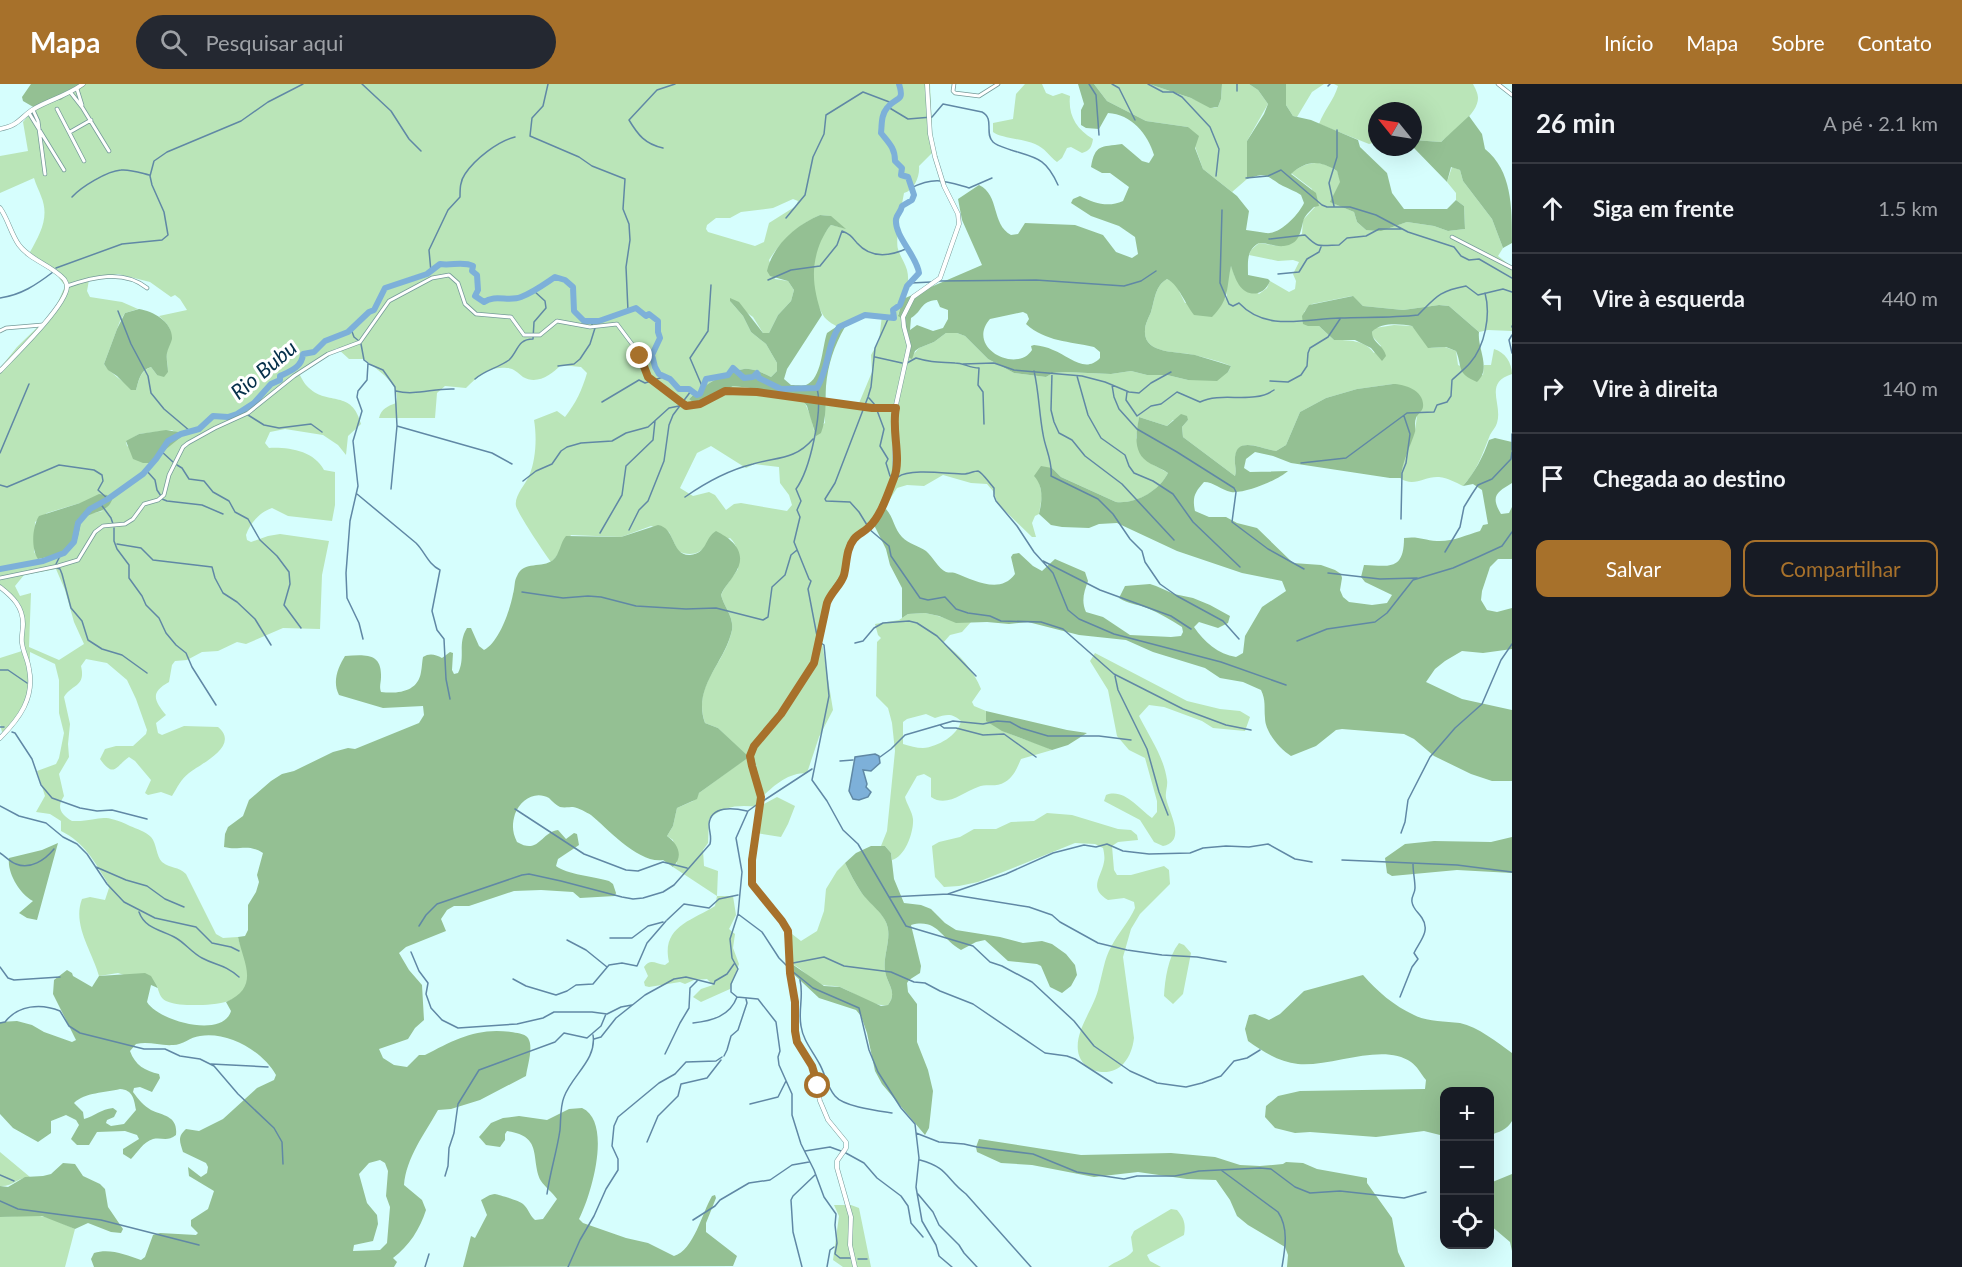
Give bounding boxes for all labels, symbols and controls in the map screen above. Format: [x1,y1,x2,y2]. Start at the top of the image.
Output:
search box [136,15,556,69]
text: Mapa [30,25,100,59]
icon: search [157,26,190,59]
text: Pesquisar aqui [205,29,344,56]
text: Início [1604,30,1653,55]
text: Mapa [1686,30,1738,55]
text: Sobre [1771,30,1824,55]
text: Contato [1857,30,1932,55]
north arrow [1368,102,1422,156]
text: 26 min [1536,107,1616,139]
text: A pé · 2.1 km [1823,111,1938,135]
icon: ahead [1536,192,1569,225]
text: Siga em frente [1593,195,1734,222]
text: 1.5 km [1878,196,1938,220]
icon: left [1536,282,1569,315]
text: Vire à esquerda [1593,285,1745,312]
text: 440 m [1882,286,1938,310]
water label: Rio Bubu [225,334,301,404]
route end [626,342,652,368]
icon: right [1536,372,1569,405]
text: Vire à direita [1593,375,1718,402]
text: 140 m [1882,376,1938,400]
icon: arrive [1536,462,1569,495]
text: Chegada ao destino [1593,465,1786,492]
button: Salvar [1536,540,1731,597]
button: Compartilhar [1743,540,1938,597]
route start [804,1072,830,1098]
map controls [1440,1087,1494,1249]
button: + [1440,1087,1494,1141]
button: − [1440,1141,1494,1195]
button: locate [1440,1195,1494,1249]

